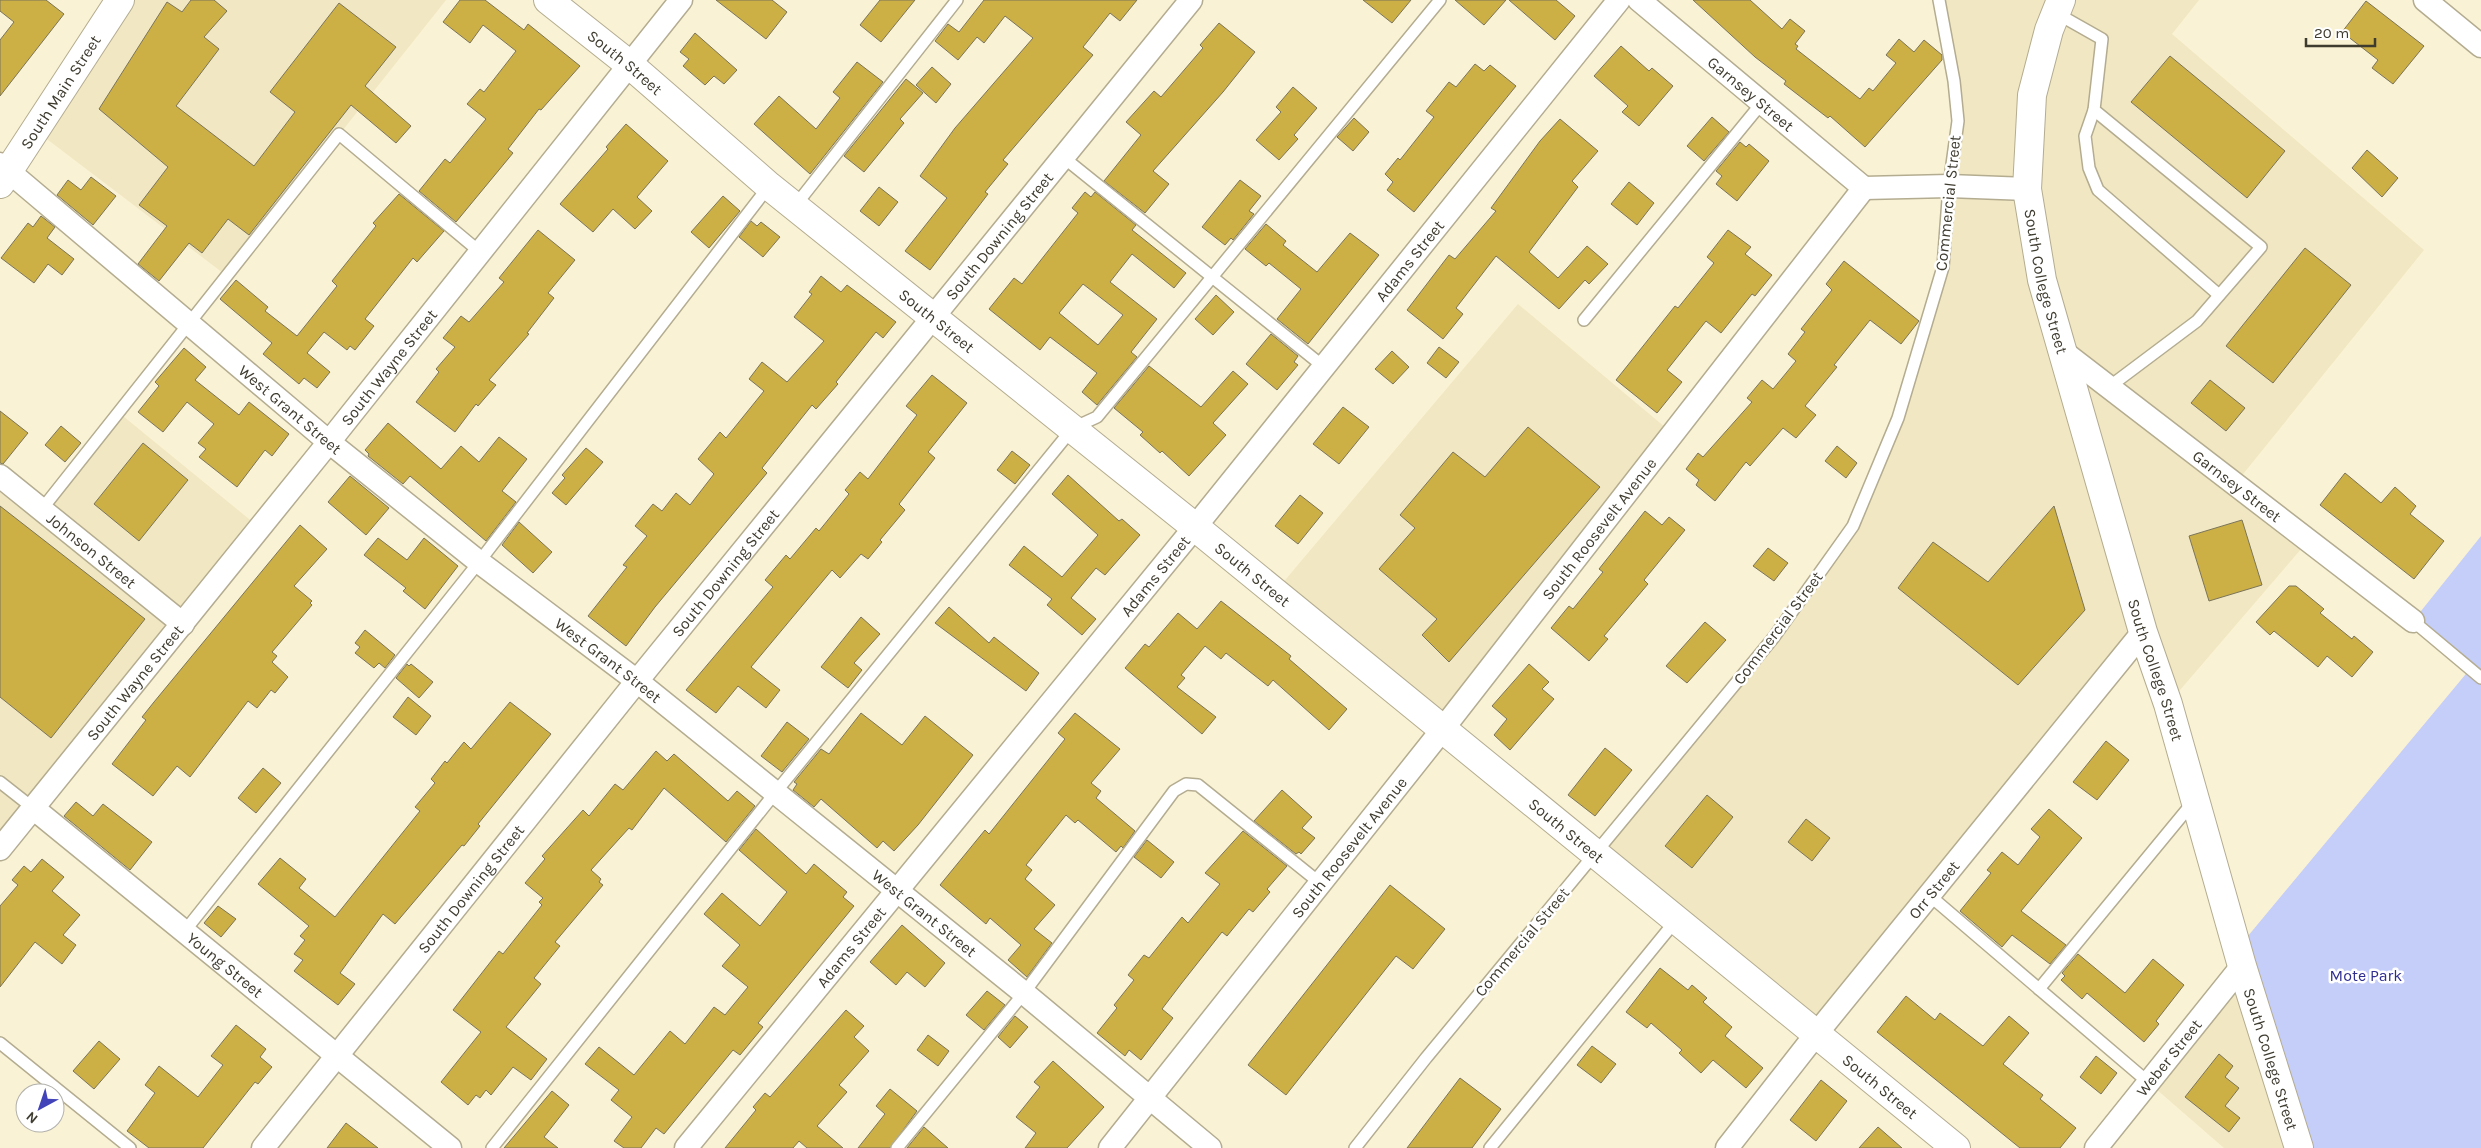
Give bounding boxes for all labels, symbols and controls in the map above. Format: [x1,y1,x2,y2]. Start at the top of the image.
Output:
scale bar [2306,15,2375,47]
text: 20 m [2314,24,2349,42]
street label: South Street [584,26,667,99]
street label: South Main Street [16,31,104,152]
street label: Garnsey Street [1704,52,1798,135]
street label: Commercial Street [1931,134,1965,272]
street label: South Downing Street [941,168,1057,304]
street label: South College Street [2021,207,2072,356]
street label: Adams Street [1371,216,1448,305]
street label: South Street [895,284,979,356]
street label: South Wayne Street [337,305,441,429]
street label: West Grant Street [235,360,346,458]
street label: Garnsey Street [2189,446,2285,526]
street label: South Roosevelt Avenue [1538,454,1660,603]
street label: South Downing Street [667,505,783,640]
street label: Johnson Street [43,508,140,592]
street label: Adams Street [1116,532,1194,620]
street label: South Street [1211,538,1294,610]
street label: Commercial Street [1729,568,1827,688]
street label: South College Street [2124,596,2187,743]
street label: West Grant Street [551,613,665,706]
street label: South Wayne Street [82,621,187,744]
street label: South Roosevelt Avenue [1287,773,1411,922]
street label: South Street [1525,794,1608,866]
street label: South Downing Street [413,821,528,957]
street label: Orr Street [1904,856,1963,923]
street label: West Grant Street [869,865,981,961]
street label: Commercial Street [1471,884,1573,1000]
street label: Adams Street [812,903,889,991]
street label: Young Street [183,928,267,1001]
park label: Mote Park [2330,966,2402,985]
street label: South College Street [2240,985,2302,1133]
street label: Weber Street [2132,1015,2205,1100]
street label: South Street [1839,1050,1922,1122]
north arrow [15,1083,65,1133]
text: N [23,1108,41,1127]

